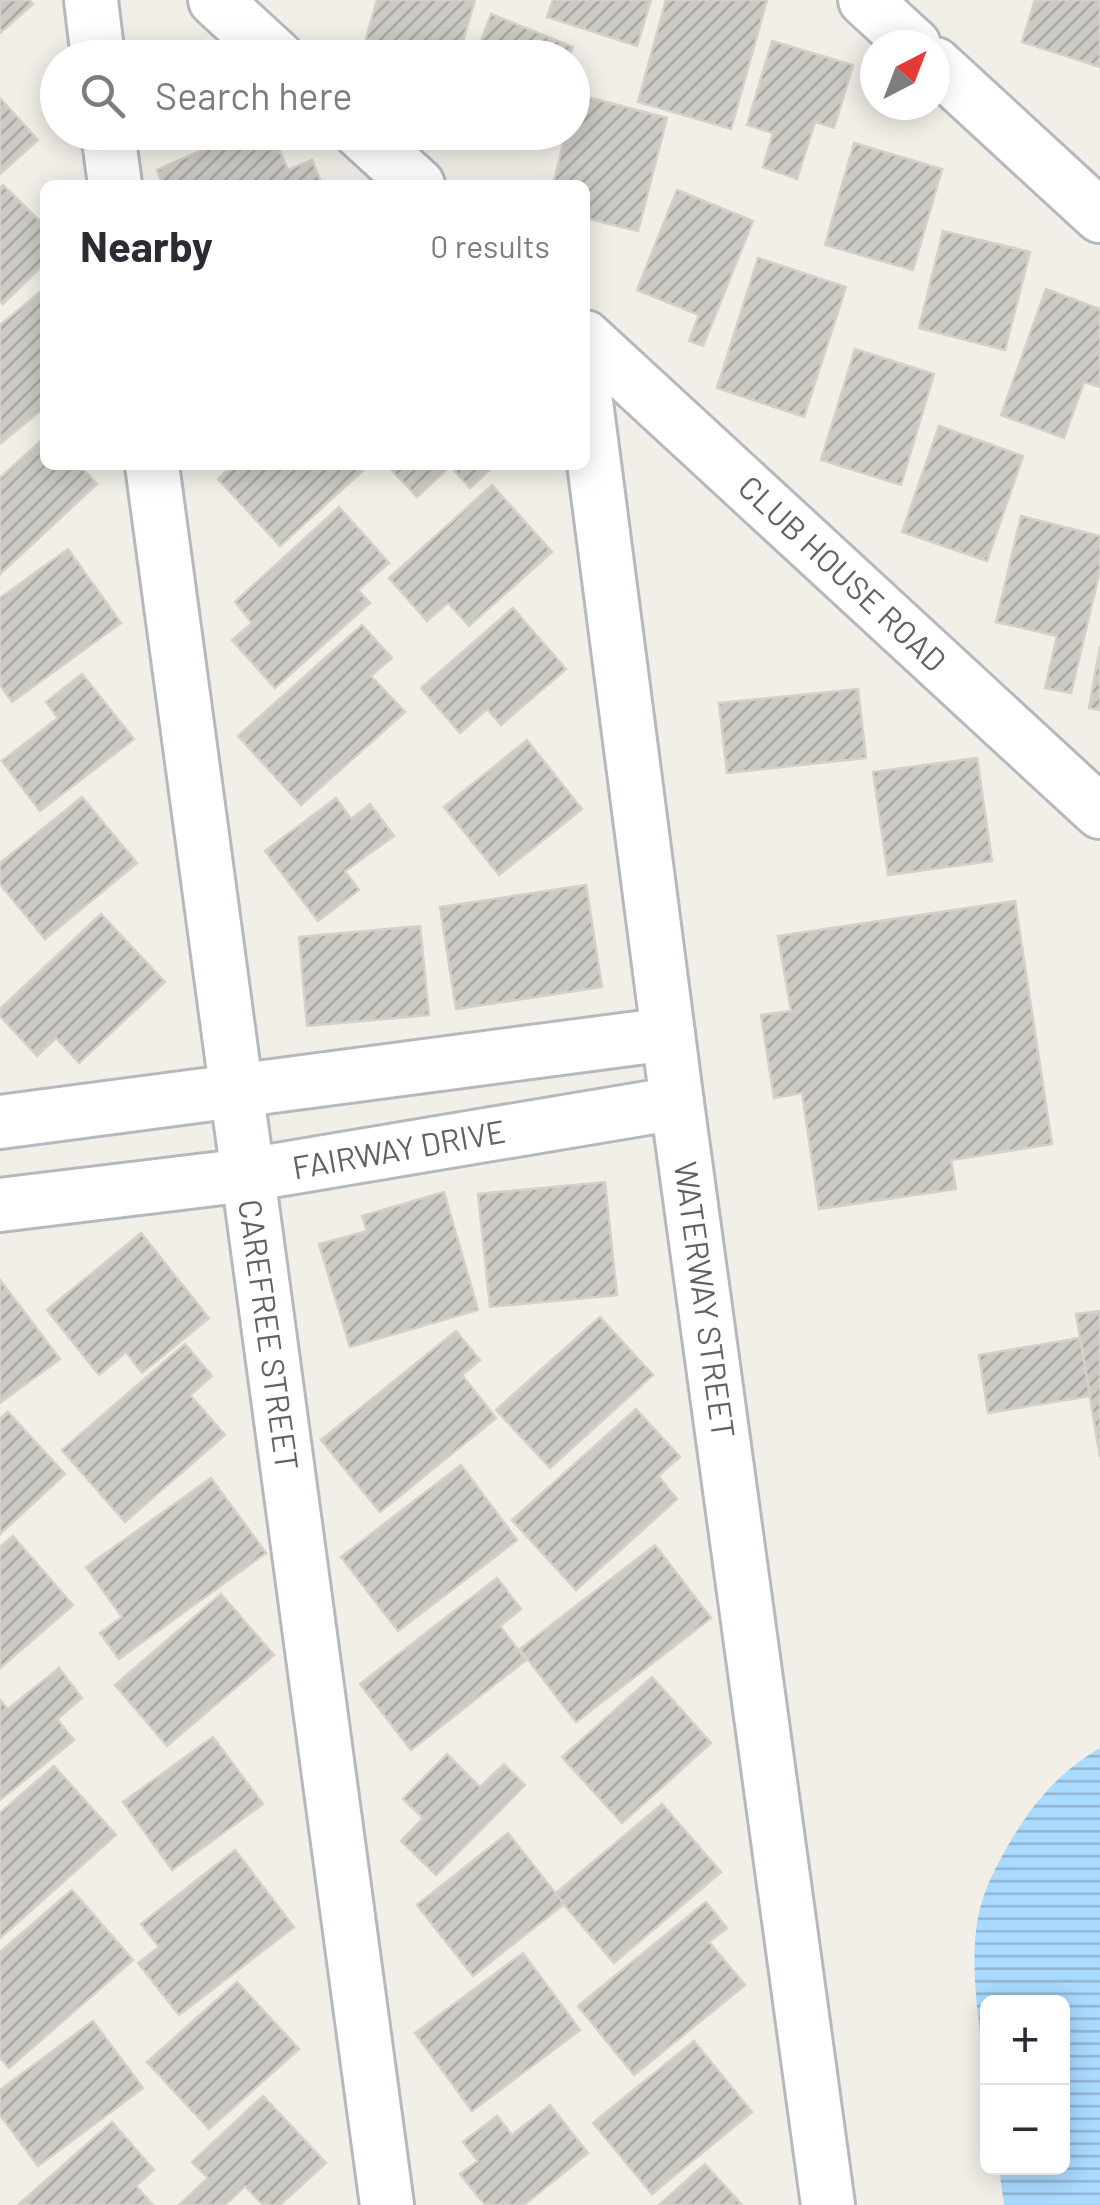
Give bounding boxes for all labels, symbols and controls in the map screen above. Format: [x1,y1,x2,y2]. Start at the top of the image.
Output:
north arrow [860,30,950,120]
search box [40,40,590,150]
icon: search [75,68,130,123]
text: Search here [155,72,353,118]
text: Nearby [80,220,213,270]
text: 0 results [430,226,550,264]
street label: CLUB HOUSE ROAD [732,467,955,678]
street label: FAIRWAY DRIVE [289,1111,508,1185]
street label: WATERWAY STREET [668,1159,744,1440]
street label: CAREFREE STREET [232,1197,308,1473]
map controls [980,1995,1070,2175]
button: + [980,1995,1070,2085]
button: − [980,2085,1070,2175]

